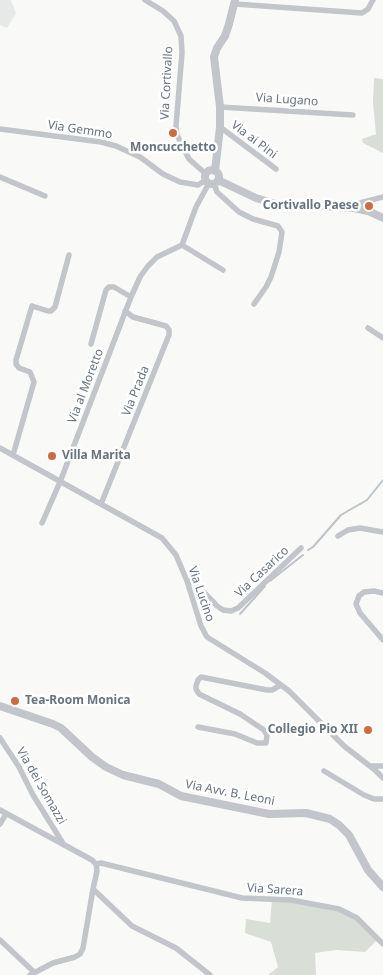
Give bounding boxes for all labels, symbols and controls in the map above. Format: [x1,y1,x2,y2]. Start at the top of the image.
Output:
street label: Via Cortivallo [158,46,176,120]
street label: Via Lugano [255,91,319,109]
street label: Via Gemmo [47,118,113,142]
street label: Via ai Pini [228,118,280,162]
marker: Moncucchetto [167,127,179,139]
place label: Moncucchetto [130,141,216,155]
place label: Cortivallo Paese [263,199,359,213]
marker: Cortivallo Paese [363,200,375,212]
street label: Via al Moretto [65,347,107,425]
street label: Via Prada [119,364,153,418]
place label: Villa Marita [62,449,131,463]
marker: Villa Marita [46,450,58,462]
street label: Via Casarico [232,544,292,600]
street label: Via Lucino [185,565,217,623]
place label: Tea-Room Monica [25,694,131,708]
marker: Tea-Room Monica [9,695,21,707]
place label: Collegio Pio XII [268,723,358,737]
marker: Collegio Pio XII [362,724,374,736]
street label: Via dei Somazzi [13,745,69,827]
street label: Via Avv. B. Leoni [184,777,276,809]
street label: Via Sarera [246,881,304,899]

